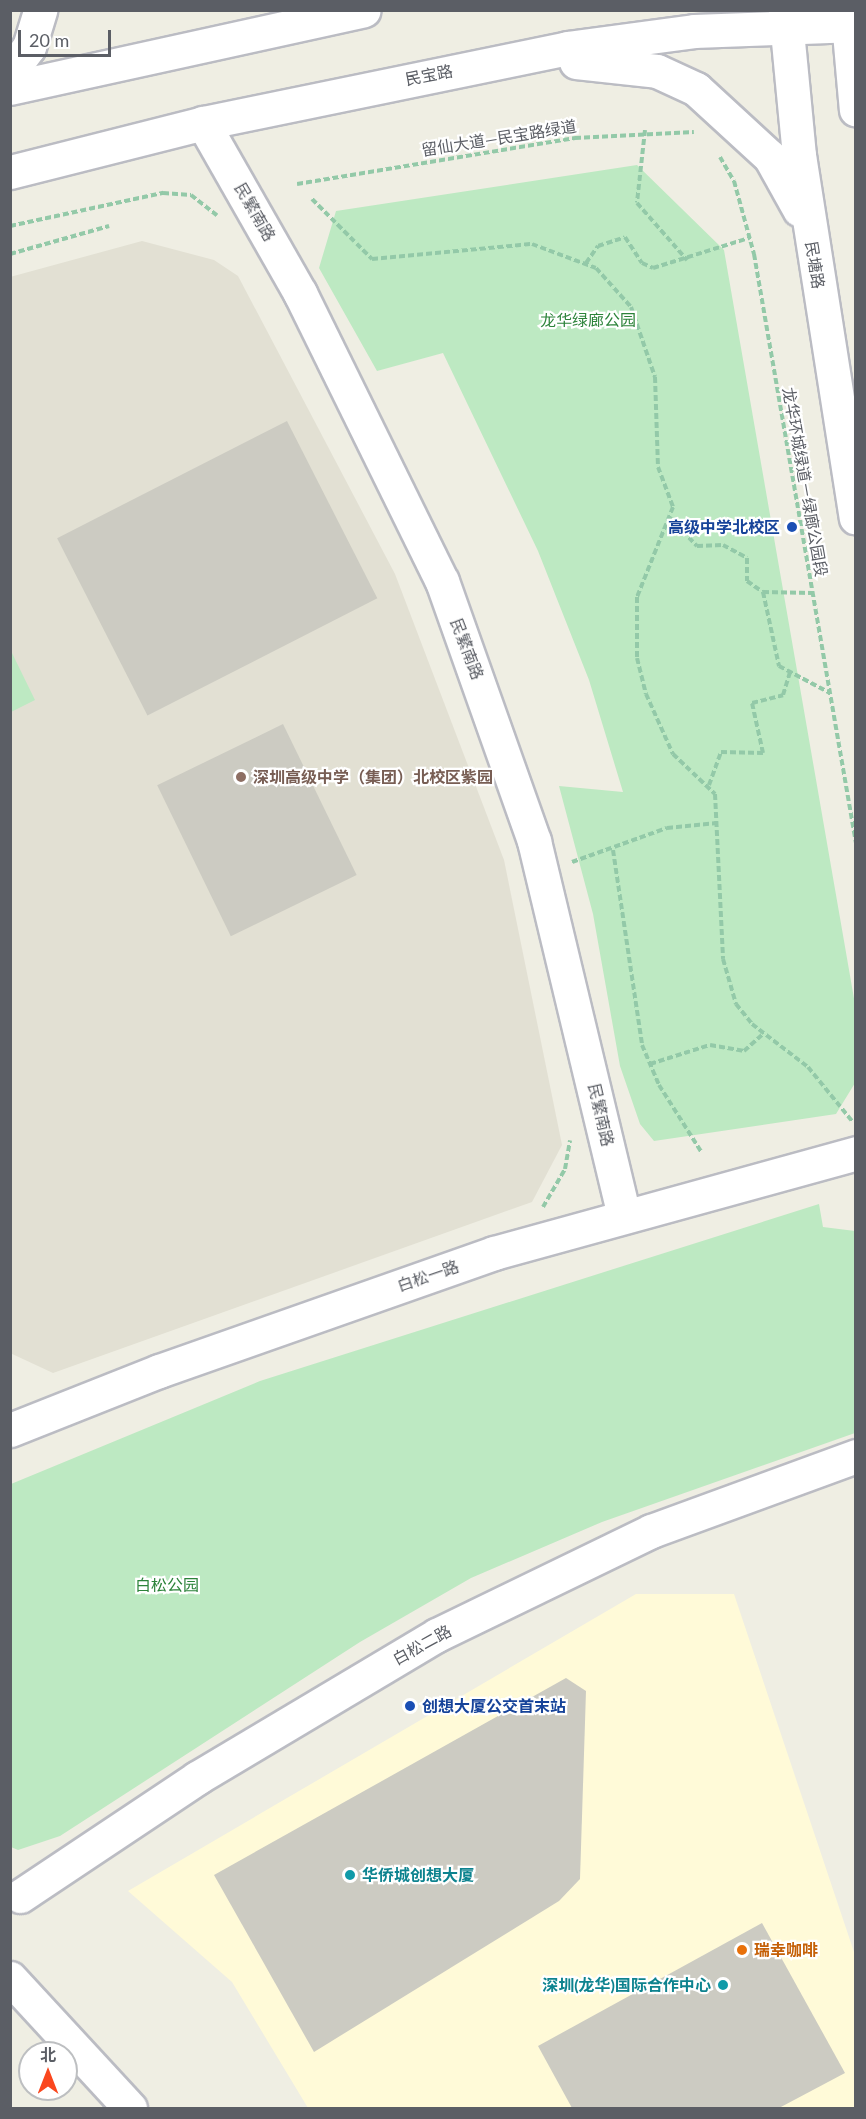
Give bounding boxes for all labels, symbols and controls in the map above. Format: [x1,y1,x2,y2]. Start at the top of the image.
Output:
scale bar [21,18,114,56]
text: 20 m [29,29,69,51]
street label: 民宝路 [404,61,454,89]
street label: 留仙大道—民宝路绿道 [420,116,578,160]
street label: 民繁南路 [231,179,279,245]
street label: 民塘路 [802,240,828,290]
park label: 龙华绿廊公园 [540,310,636,330]
street label: 龙华环城绿道－绿廊公园段 [779,386,831,578]
place label: 高级中学北校区 [668,517,780,537]
marker: 高级中学北校区 [785,520,799,534]
street label: 民繁南路 [447,616,487,682]
place label: 深圳高级中学（集团）北校区紫园 [253,767,493,787]
marker: 深圳高级中学（集团）北校区紫园 [234,770,248,784]
street label: 民繁南路 [584,1082,618,1148]
street label: 白松一路 [395,1257,461,1295]
park label: 白松公园 [135,1575,199,1595]
street label: 白松二路 [389,1621,455,1669]
place label: 创想大厦公交首末站 [422,1696,566,1716]
marker: 创想大厦公交首末站 [403,1699,417,1713]
place label: 华侨城创想大厦 [362,1865,474,1885]
marker: 华侨城创想大厦 [343,1868,357,1882]
place label: 瑞幸咖啡 [754,1940,818,1960]
marker: 瑞幸咖啡 [735,1943,749,1957]
place label: 深圳(龙华)国际合作中心 [542,1975,711,1995]
marker: 深圳(龙华)国际合作中心 [716,1978,730,1992]
north arrow [18,2041,78,2101]
text: 北 [40,2045,56,2064]

